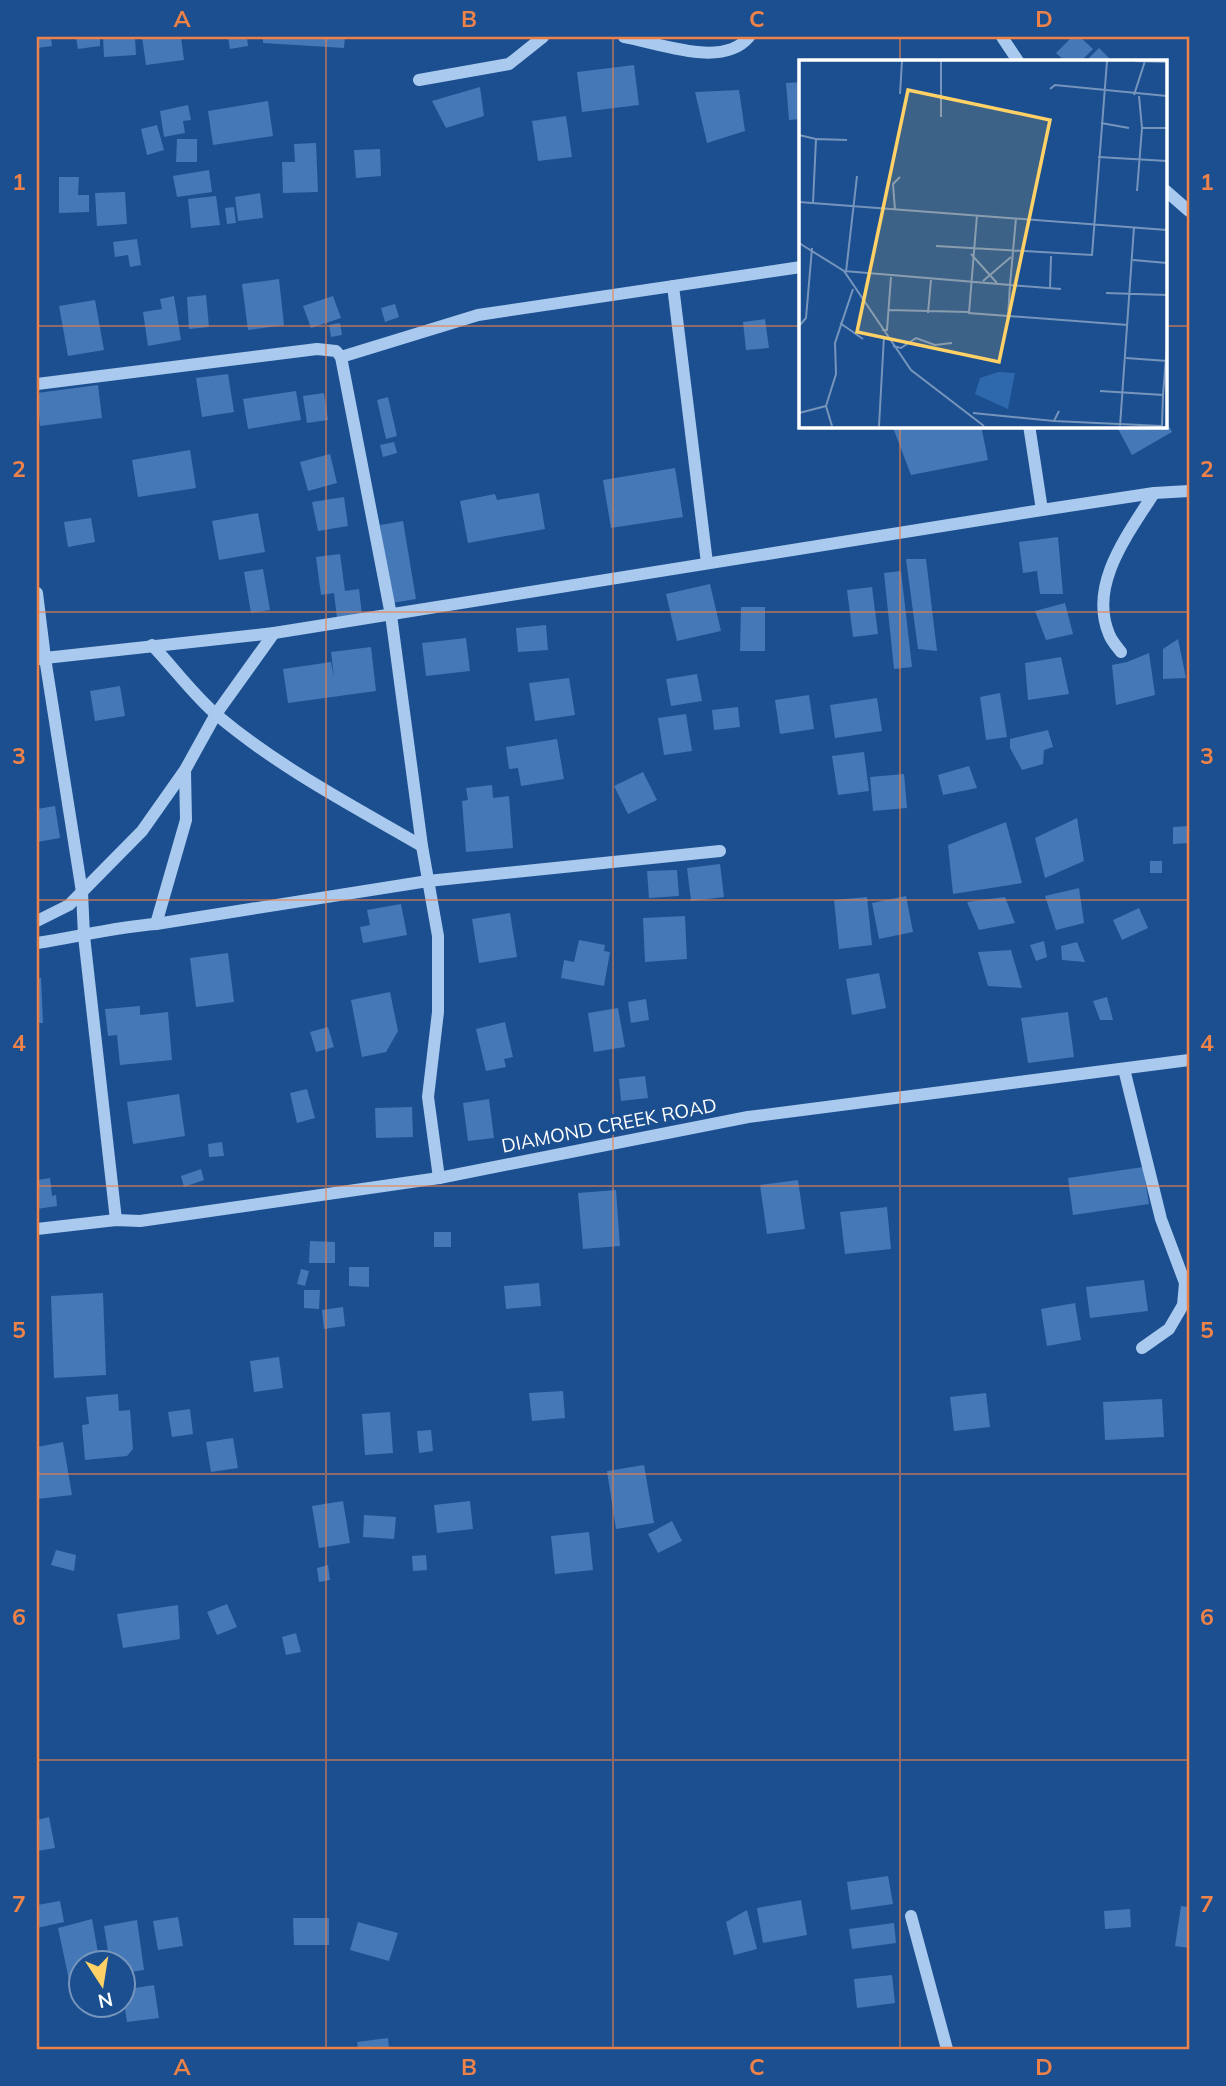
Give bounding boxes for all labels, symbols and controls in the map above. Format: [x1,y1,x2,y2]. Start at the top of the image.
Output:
text: A [173,4,191,33]
text: B [461,4,477,33]
text: C [749,4,765,33]
text: D [1035,4,1053,33]
inset map [799,60,1166,427]
text: 1 [12,167,26,196]
text: 1 [1200,167,1214,196]
text: 2 [12,454,26,483]
text: 2 [1200,454,1214,483]
text: 3 [12,741,26,770]
text: 3 [1200,741,1214,770]
text: 4 [12,1028,26,1057]
text: 4 [1200,1028,1214,1057]
street label: DIAMOND CREEK ROAD [499,1092,719,1158]
text: 5 [12,1315,26,1344]
text: 5 [1200,1315,1214,1344]
text: 6 [12,1602,26,1631]
text: 6 [1200,1602,1214,1631]
text: 7 [12,1889,26,1918]
text: 7 [1200,1889,1214,1918]
north arrow [66,1950,136,2020]
text: N [96,1987,115,2014]
text: A [173,2052,191,2081]
text: B [461,2052,477,2081]
text: C [749,2052,765,2081]
text: D [1035,2052,1053,2081]

